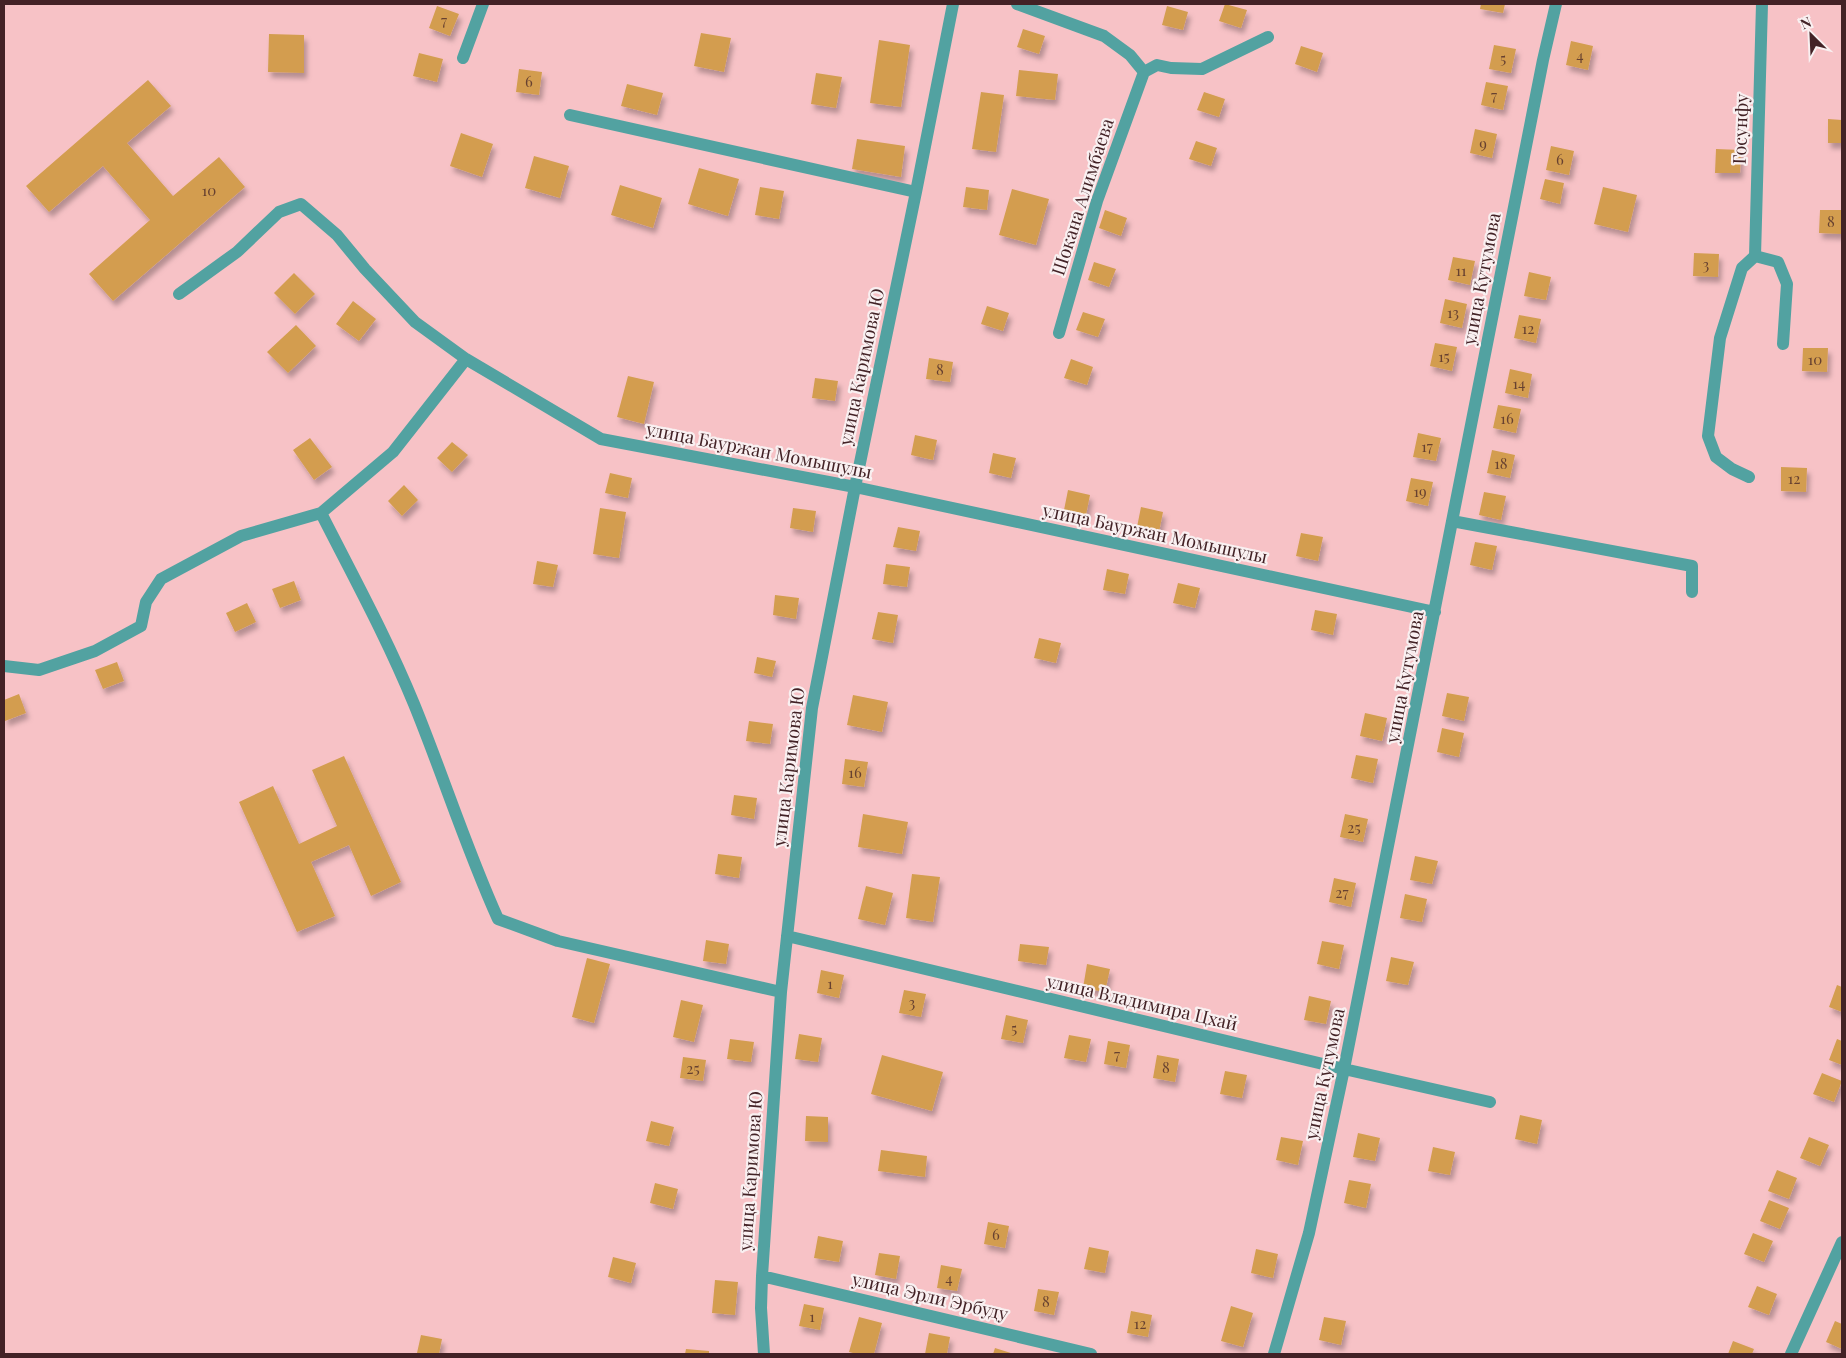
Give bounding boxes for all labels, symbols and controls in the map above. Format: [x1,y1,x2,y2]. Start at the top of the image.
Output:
house number: 7 [441,10,447,30]
north arrow [1786,10,1836,60]
text: N [1797,12,1814,33]
house number: 4 [1576,45,1584,65]
house number: 5 [1500,48,1506,68]
house number: 6 [525,71,533,91]
house number: 7 [1491,85,1497,105]
street label: Госунфу [1727,93,1753,165]
street label: Шокана Алимбаева [1045,115,1119,278]
house number: 9 [1479,133,1487,153]
house number: 6 [1556,149,1564,169]
house number: 10 [202,180,216,200]
street label: улица Кутумова [1456,211,1506,348]
house number: 8 [1827,211,1835,231]
house number: 3 [1703,254,1710,274]
house number: 11 [1455,260,1467,280]
street label: улица Каримова Ю [832,286,889,449]
house number: 13 [1447,302,1459,322]
house number: 12 [1522,318,1534,338]
house number: 15 [1438,346,1450,366]
house number: 10 [1808,349,1822,369]
house number: 8 [936,359,944,379]
house number: 14 [1513,373,1525,393]
house number: 16 [1500,408,1514,428]
street label: улица Бауржан Момышулы [643,416,874,484]
house number: 17 [1421,436,1433,456]
house number: 18 [1494,453,1508,473]
house number: 12 [1788,468,1800,488]
house number: 19 [1413,481,1427,501]
street label: улица Бауржан Момышулы [1040,497,1270,569]
street label: улица Кутумова [1379,609,1429,746]
street label: улица Каримова Ю [766,686,810,849]
house number: 16 [848,762,862,782]
house number: 25 [1347,817,1361,837]
house number: 27 [1335,882,1349,902]
street label: улица Владимира Цхай [1043,968,1240,1036]
house number: 1 [827,973,833,993]
house number: 3 [909,992,916,1012]
street label: улица Кутумова [1298,1006,1350,1143]
house number: 5 [1011,1018,1017,1038]
house number: 7 [1114,1044,1120,1064]
house number: 8 [1162,1057,1170,1077]
house number: 25 [686,1058,700,1078]
street label: улица Каримова Ю [732,1090,768,1253]
house number: 6 [992,1224,1000,1244]
street label: улица Эрли Эрбуду [849,1266,1011,1326]
house number: 4 [945,1268,953,1288]
house number: 8 [1042,1291,1050,1311]
house number: 1 [809,1306,815,1326]
house number: 12 [1134,1313,1146,1333]

